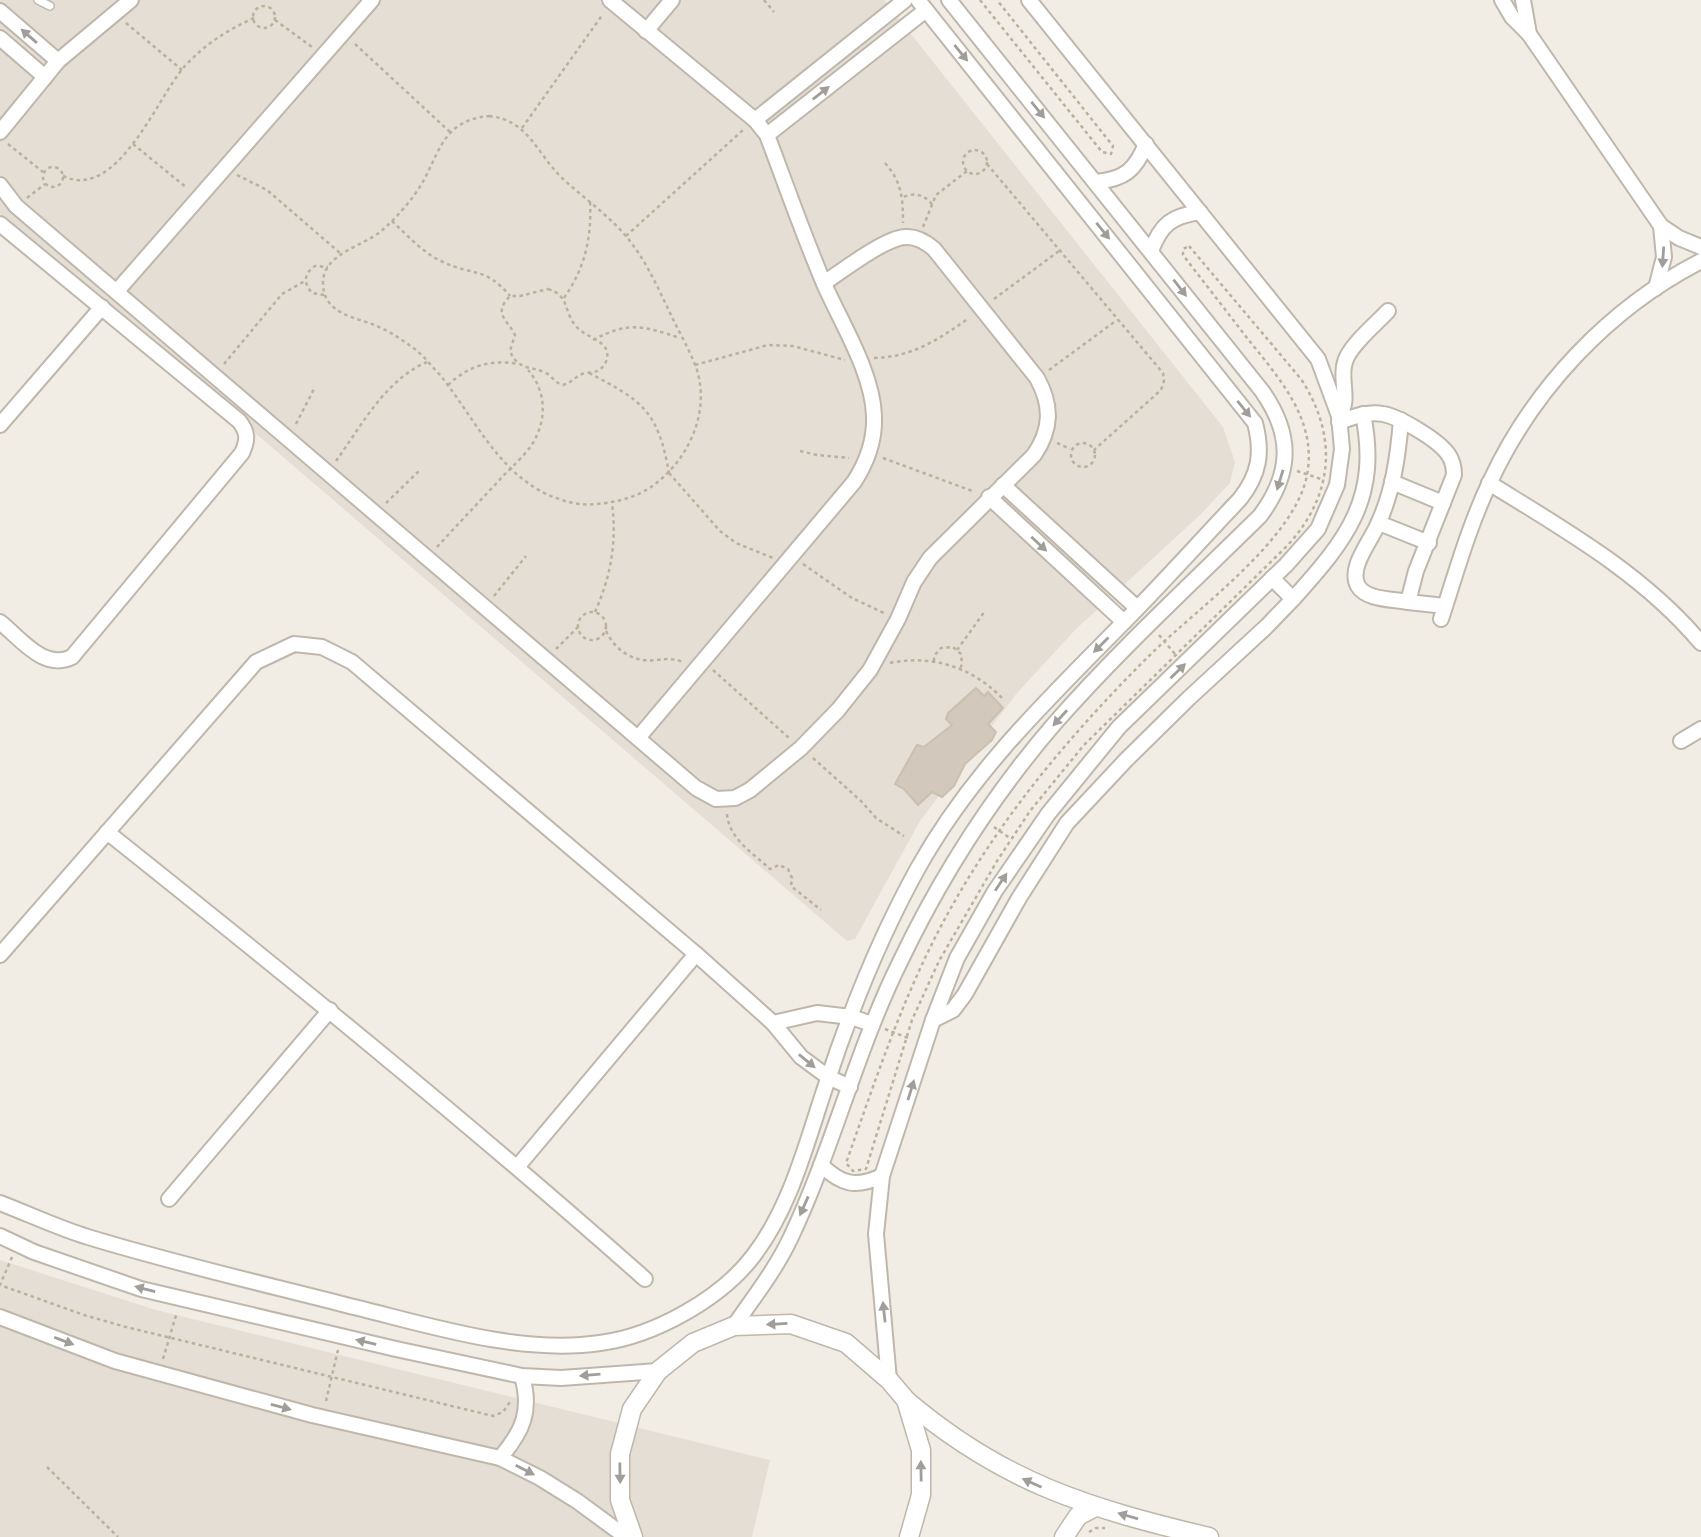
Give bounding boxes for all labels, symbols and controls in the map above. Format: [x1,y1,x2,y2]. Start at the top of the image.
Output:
one-way arrow [20,28,38,44]
one-way arrow [953,44,968,62]
one-way arrow [812,86,830,100]
one-way arrow [1030,101,1045,119]
one-way arrow [1095,222,1110,240]
one-way arrow [1657,246,1668,268]
one-way arrow [1173,278,1188,296]
one-way arrow [1237,400,1252,418]
one-way arrow [1274,470,1284,491]
one-way arrow [1030,535,1047,551]
one-way arrow [1093,637,1109,653]
one-way arrow [1169,663,1186,679]
one-way arrow [1052,709,1068,727]
one-way arrow [994,873,1007,892]
one-way arrow [797,1053,815,1068]
one-way arrow [906,1079,916,1100]
one-way arrow [798,1196,810,1216]
one-way arrow [134,1284,155,1294]
one-way arrow [878,1301,889,1323]
one-way arrow [766,1319,788,1330]
one-way arrow [53,1336,74,1347]
one-way arrow [355,1336,377,1347]
one-way arrow [579,1370,601,1381]
one-way arrow [271,1402,292,1412]
one-way arrow [915,1459,927,1481]
one-way arrow [614,1463,626,1485]
one-way arrow [515,1465,535,1476]
one-way arrow [1021,1477,1042,1488]
one-way arrow [1118,1511,1139,1521]

